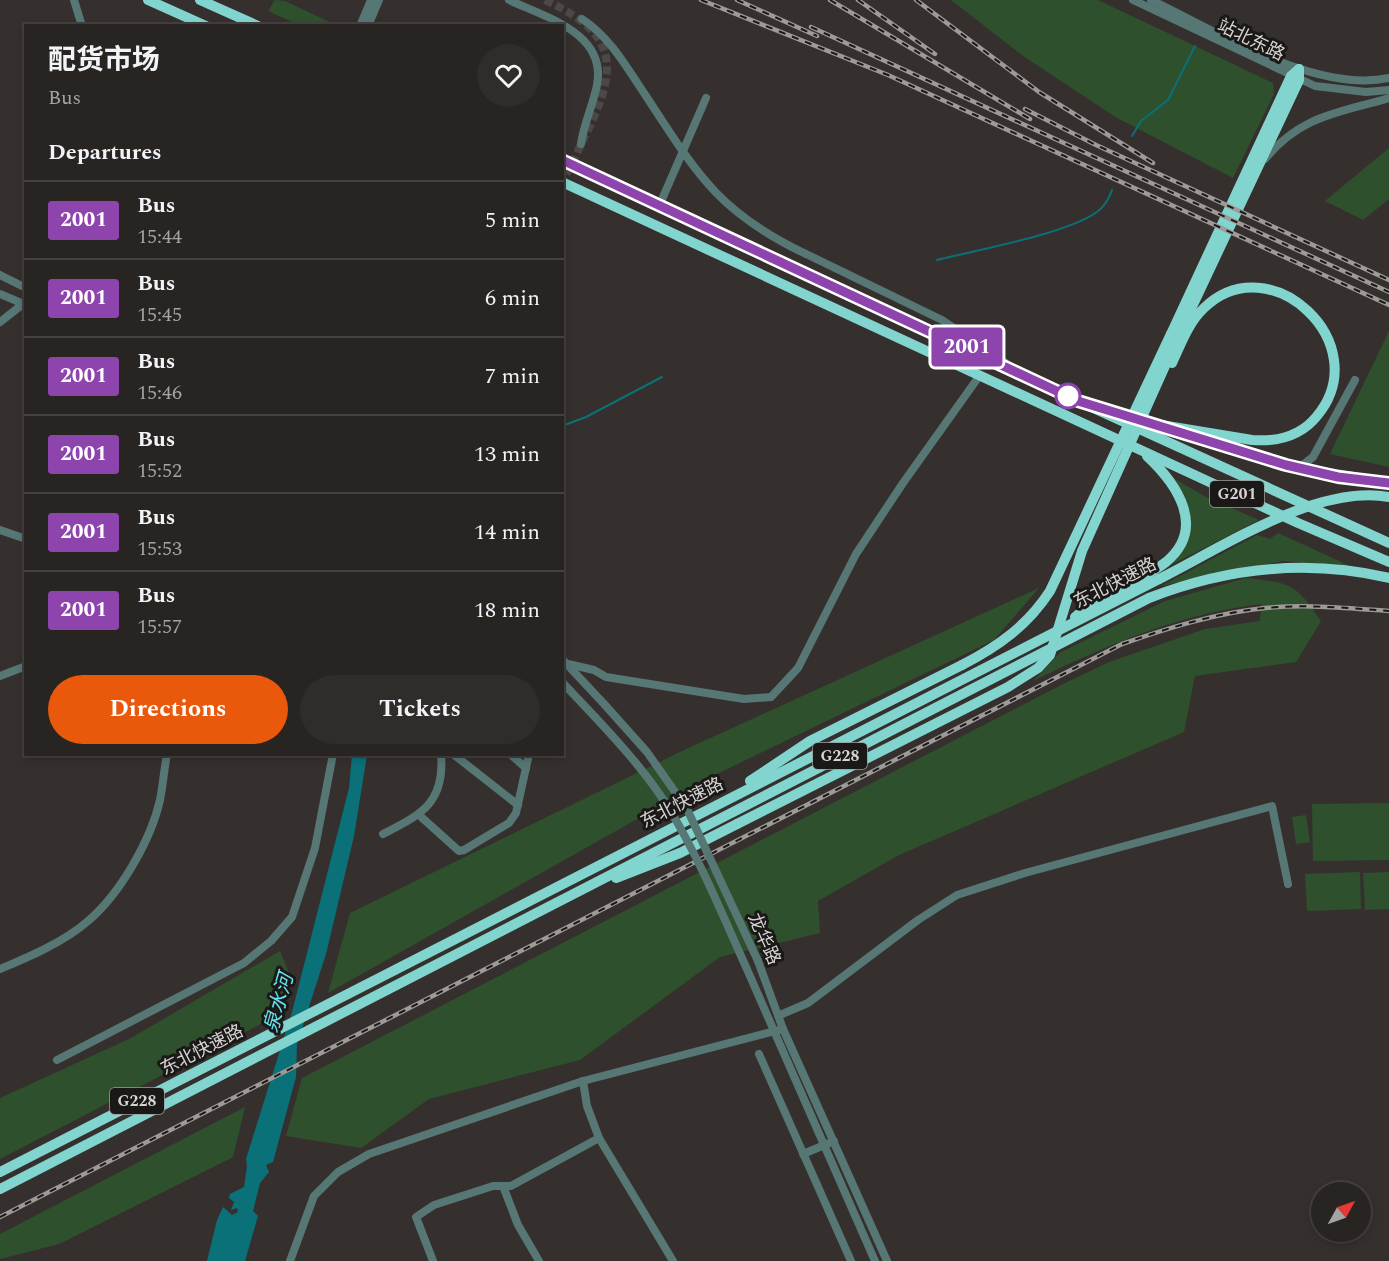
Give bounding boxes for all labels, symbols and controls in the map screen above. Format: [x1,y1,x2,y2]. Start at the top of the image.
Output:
street label: 站北东路 [1213,12,1289,68]
text: 配货市场 [48,39,160,82]
button: heart [477,44,540,107]
text: Bus [48,83,81,113]
text: Departures [48,136,162,169]
text: Bus [137,189,175,222]
text: 2001 [60,204,107,236]
text: 5 min [485,204,540,237]
text: 15:44 [137,222,182,252]
text: Bus [137,267,175,300]
text: 2001 [60,282,107,314]
text: 6 min [485,282,540,315]
text: 15:45 [137,300,182,330]
line badge: 2001 [925,328,1009,366]
text: 2001 [943,331,991,363]
text: Bus [137,345,175,378]
text: 2001 [60,360,107,392]
text: 7 min [485,360,540,393]
text: 15:46 [137,378,182,408]
unlabelled marker [1055,383,1081,409]
text: Bus [137,423,175,456]
text: 2001 [60,438,107,470]
text: 13 min [474,438,540,471]
text: 15:52 [137,456,182,486]
road number: G201 [1210,481,1264,507]
text: Bus [137,501,175,534]
text: 2001 [60,516,107,548]
text: 14 min [474,516,540,549]
text: 15:53 [137,534,182,564]
street label: 东北快速路 [1069,551,1161,615]
text: Bus [137,579,175,612]
text: 2001 [60,594,107,626]
text: 18 min [474,594,540,627]
text: 15:57 [137,612,182,642]
button: Directions [48,675,288,744]
button: Tickets [300,675,540,744]
road number: G228 [813,743,867,769]
street label: 东北快速路 [636,771,728,835]
street label: 龙华路 [741,909,787,969]
water label: 泉水河 [256,966,303,1036]
street label: 东北快速路 [156,1018,248,1082]
road number: G228 [110,1088,164,1114]
north arrow [1311,1182,1371,1242]
map controls [1311,1182,1371,1242]

